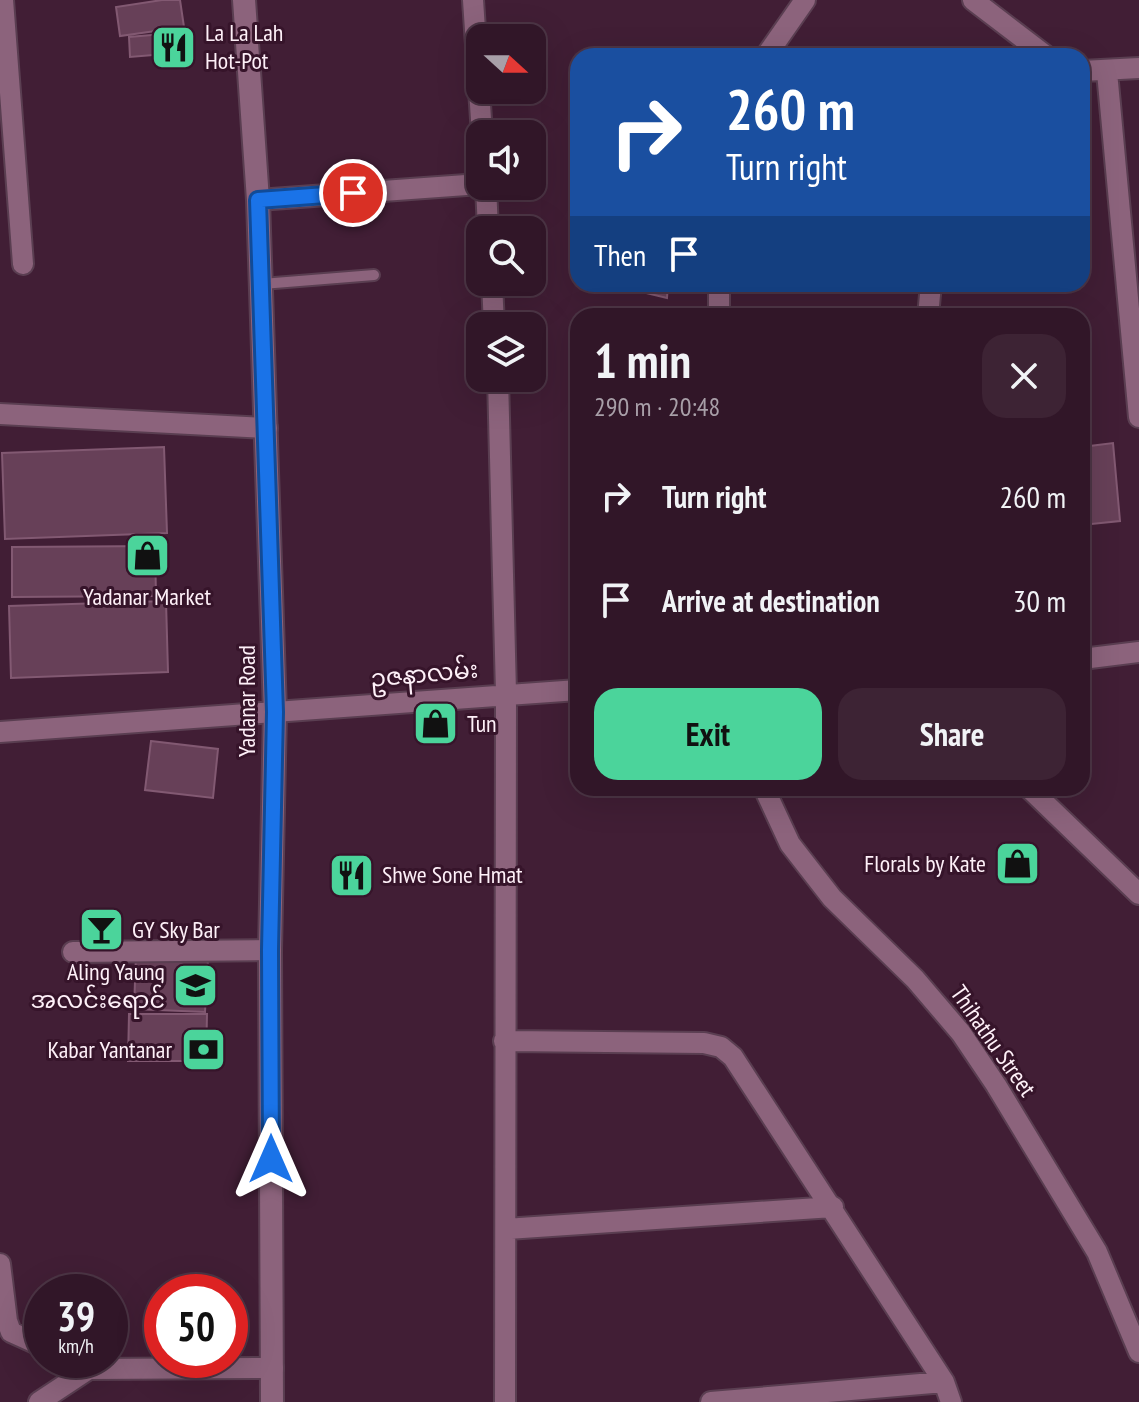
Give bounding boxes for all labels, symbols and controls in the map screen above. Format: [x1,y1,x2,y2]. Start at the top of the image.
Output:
place label: La La Lah Hot-Pot [205,17,283,76]
restaurant icon: La La Lah Hot-Pot [150,23,198,71]
north arrow [466,24,546,104]
map controls [466,24,546,392]
text: 260 m [726,73,855,145]
icon: right [594,80,698,184]
button: sound [466,120,546,200]
text: Turn right [726,143,847,190]
pin [319,159,387,227]
icon: arrive [331,171,375,215]
button: search [466,216,546,296]
icon: arrive [662,232,706,276]
text: Then [594,235,646,274]
button: layers [466,312,546,392]
text: 1 min [594,329,691,391]
button: close [982,334,1066,418]
text: 290 m · 20:48 [594,390,720,423]
icon: right [594,474,638,518]
text: Turn right [662,477,766,516]
text: 260 m [1000,477,1066,516]
shop icon: Yadanar Market [123,531,171,579]
icon: arrive [594,578,638,622]
place label: Yadanar Market [83,581,211,612]
text: Arrive at destination [662,581,880,620]
text: 30 m [1013,581,1066,620]
street label: Yadanar Road [231,645,262,757]
street label: ဥဇနာလမ်း [369,653,480,698]
button: Exit [594,688,822,780]
button: Share [838,688,1066,780]
shop icon: Tun [412,700,460,748]
place label: Tun [467,708,497,739]
shop icon: Florals by Kate [993,840,1041,888]
place label: Florals by Kate [864,848,986,879]
restaurant icon: Shwe Sone Hmat [327,851,375,899]
place label: Shwe Sone Hmat [382,859,523,890]
bar icon: GY Sky Bar [77,906,125,954]
place label: GY Sky Bar [132,914,220,945]
place label: Aling Yaung အလင်းရောင် [31,956,165,1019]
school or university icon: Aling Yaung အလင်းရောင် [172,962,220,1010]
street label: Thihathu Street [944,979,1043,1103]
bank icon: Kabar Yantanar [179,1026,227,1074]
place label: Kabar Yantanar [47,1034,172,1065]
position arrow [229,1117,313,1201]
speed limit sign: 50 [144,1274,248,1378]
text: 39 [57,1290,95,1342]
text: km/h [58,1333,94,1359]

